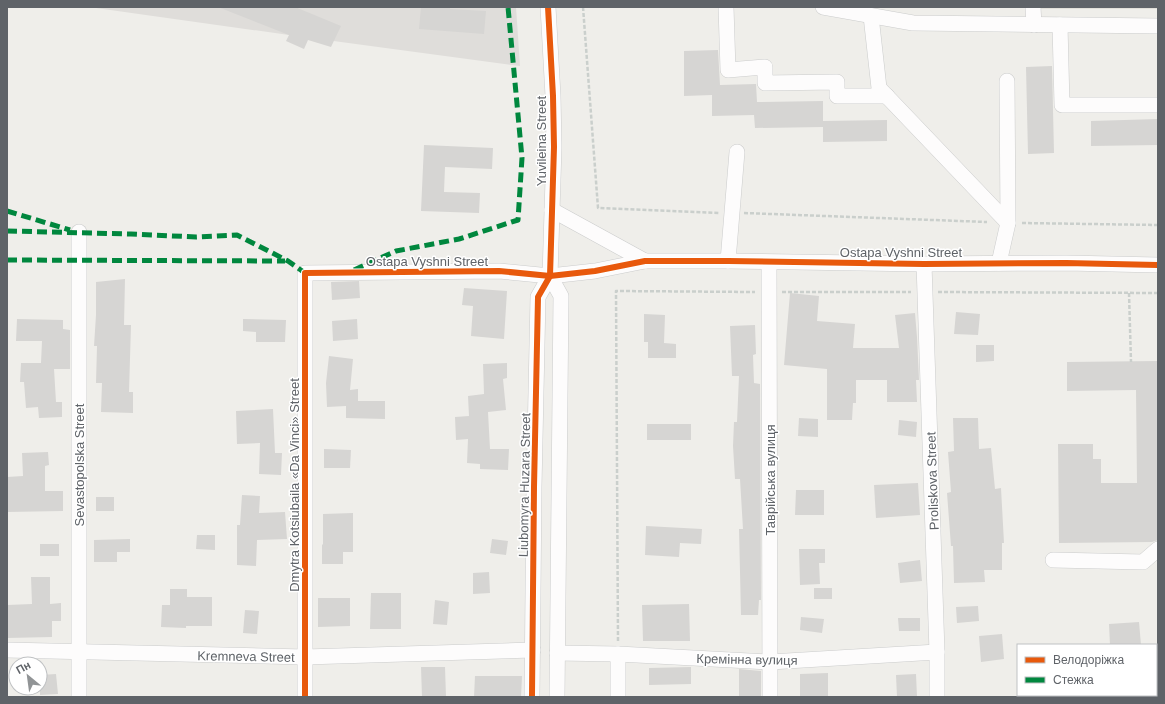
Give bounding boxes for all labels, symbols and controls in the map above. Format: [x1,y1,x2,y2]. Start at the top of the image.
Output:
street label: Yuvileina Street [534,95,549,186]
street label: Ostapa Vyshni Street [840,245,963,260]
street label: Ostapa Vyshni Street [366,254,489,269]
street label: Dmytra Kotsiubaila «Da Vinci» Street [287,378,302,592]
street label: Sevastopolska Street [72,403,87,526]
street label: Liubomyra Huzara Street [516,412,533,557]
street label: Таврійська вулиця [763,424,778,536]
street label: Proliskova Street [923,431,942,530]
legend [1017,644,1157,696]
street label: Kremneva Street [197,648,295,665]
street label: Кремінна вулиця [696,651,798,668]
text: Велодоріжка [1053,653,1124,667]
north arrow [8,656,48,696]
text: Пн [14,658,32,676]
text: Стежка [1053,673,1094,687]

